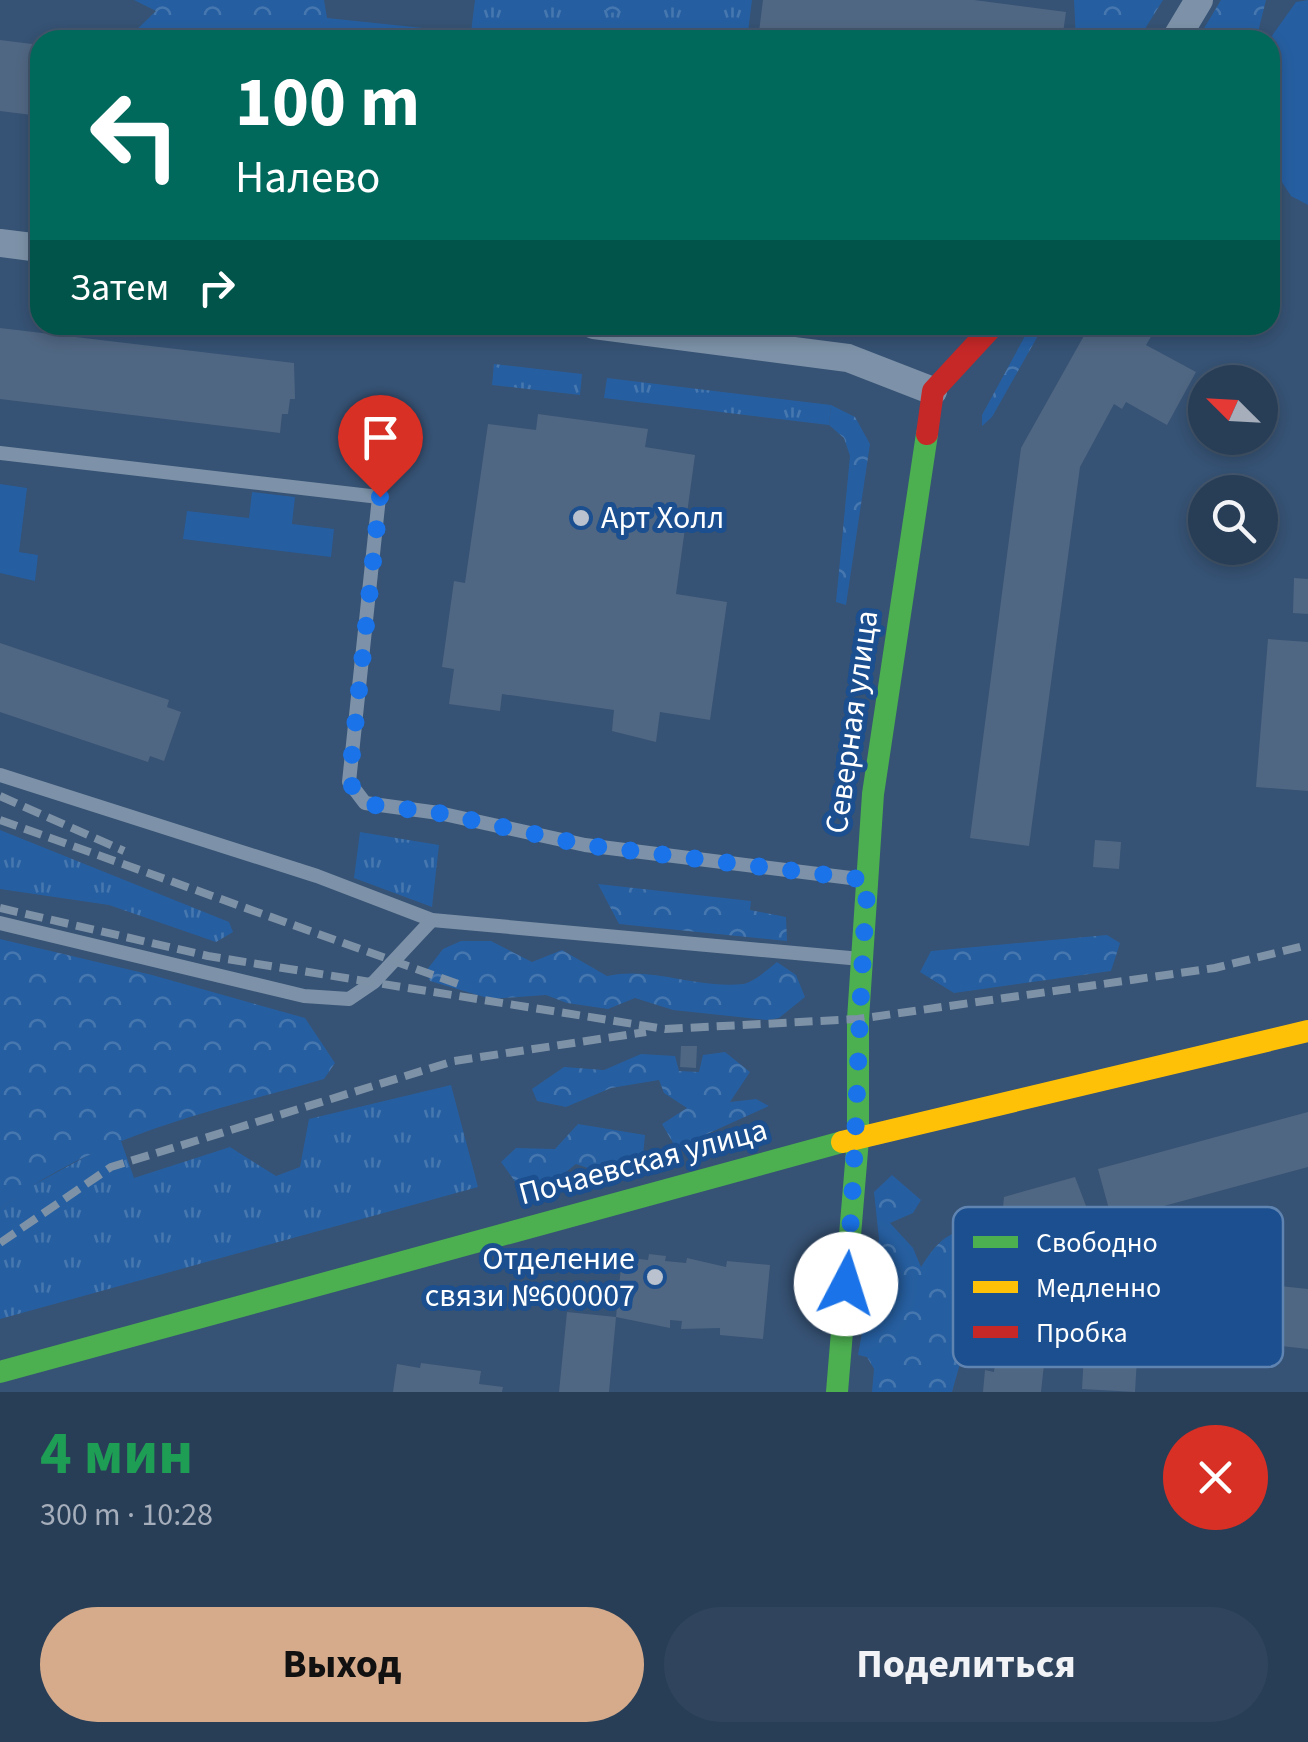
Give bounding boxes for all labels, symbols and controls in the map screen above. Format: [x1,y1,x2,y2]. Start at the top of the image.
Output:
text: 100 m [235,53,420,153]
icon: left [70,70,200,200]
text: Налево [235,146,381,210]
icon: right [189,260,244,315]
text: Затем [70,261,169,315]
north arrow [1188,365,1278,455]
map controls [1188,365,1278,565]
pin [338,395,423,498]
icon: arrive [353,410,408,465]
button: search [1188,475,1278,565]
place label: Арт Холл [601,495,724,541]
marker: Арт Холл [570,507,592,529]
street label: Северная улица [814,607,890,837]
street label: Почаевская улица [514,1107,772,1217]
legend [953,1207,1283,1367]
text: Свободно [1036,1223,1158,1263]
position arrow [794,1232,898,1336]
place label: Отделение связи №600007 [425,1236,635,1319]
marker: Отделение связи №600007 [644,1266,666,1288]
text: Медленно [1036,1268,1161,1308]
text: Пробка [1036,1313,1128,1353]
text: 4 мин [40,1412,193,1497]
button: close [1163,1425,1268,1530]
text: 300 m · 10:28 [40,1492,213,1538]
button: Выход [40,1607,644,1722]
button: Поделиться [664,1607,1268,1722]

